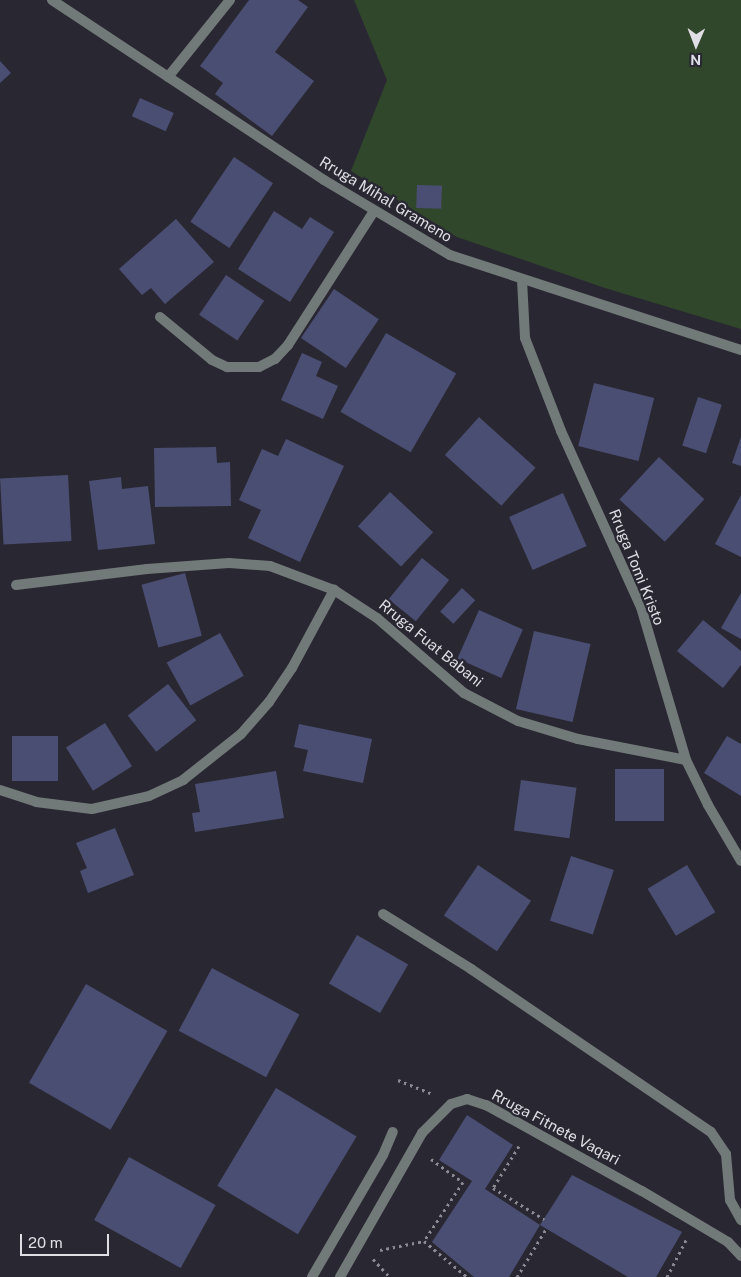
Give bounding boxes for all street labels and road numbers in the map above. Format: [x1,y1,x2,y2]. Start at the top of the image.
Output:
street label: Rruga Mihal Grameno [317,152,455,246]
street label: Rruga Tomi Kristo [605,506,669,628]
street label: Rruga Fuat Babani [375,596,487,690]
street label: Rruga Fitnete Vaqari [489,1085,623,1169]

